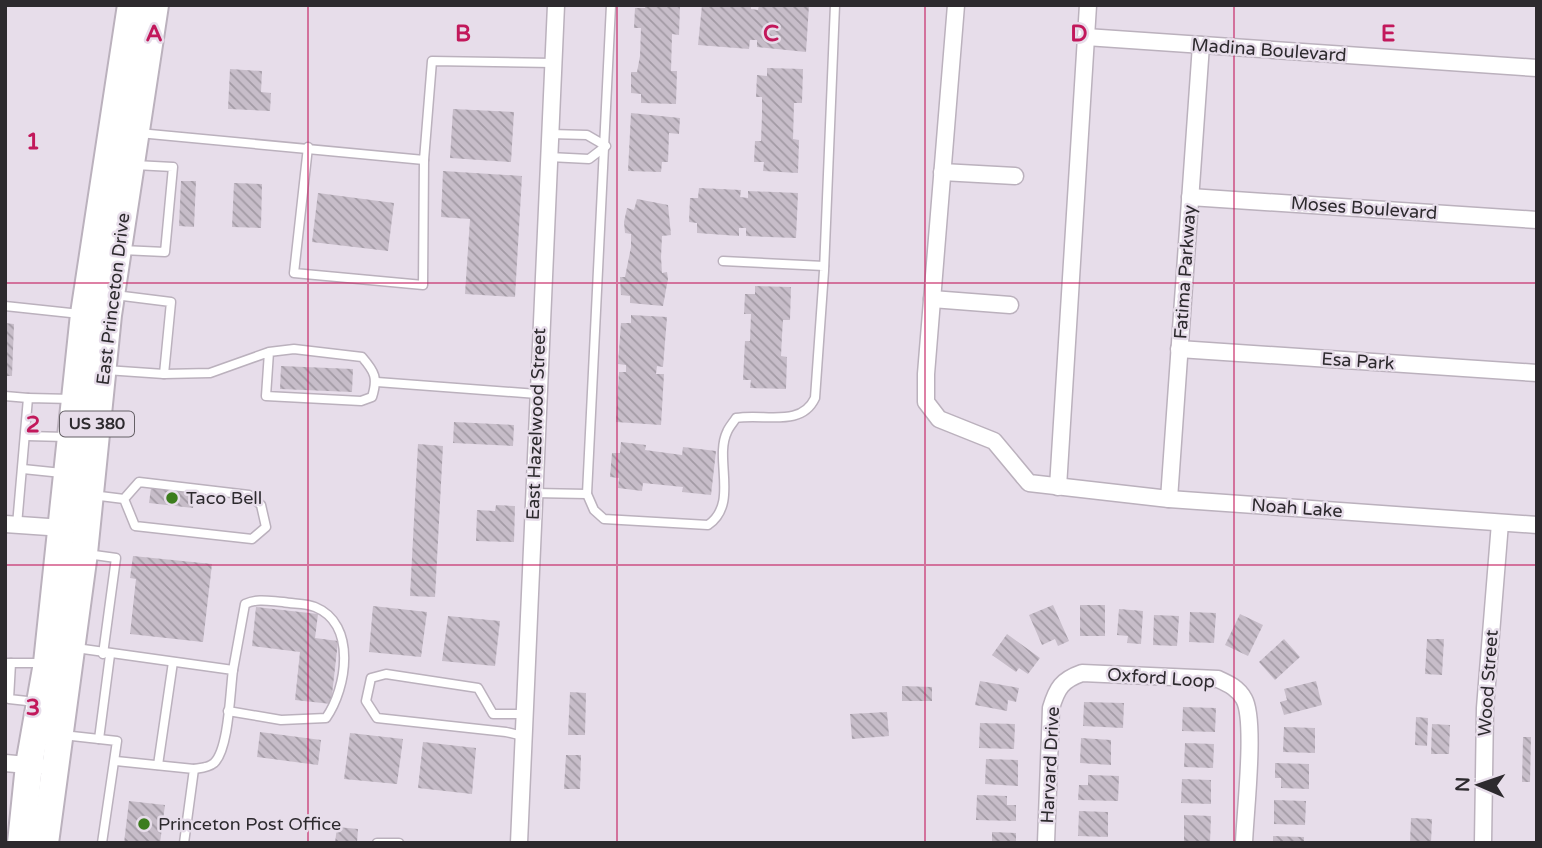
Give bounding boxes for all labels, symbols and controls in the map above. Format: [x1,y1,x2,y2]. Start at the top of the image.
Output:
text: A [145,20,163,48]
text: B [455,20,471,48]
text: C [763,20,779,48]
text: D [1070,20,1088,48]
text: E [1381,20,1395,48]
street label: Madina Boulevard [1191,34,1347,66]
text: 1 [26,128,40,156]
street label: Moses Boulevard [1290,192,1438,224]
street label: Fatima Parkway [1169,204,1201,340]
street label: East Princeton Drive [92,212,134,386]
street label: East Hazelwood Street [522,327,550,521]
street label: Esa Park [1321,347,1395,375]
text: 2 [26,411,40,439]
road number: US 380 [60,412,134,436]
place label: Taco Bell [186,487,262,509]
marker: Taco Bell [164,490,180,506]
street label: Noah Lake [1251,494,1343,522]
street label: Wood Street [1473,629,1503,737]
street label: Oxford Loop [1106,663,1216,693]
text: 3 [26,694,40,722]
street label: Harvard Drive [1036,706,1064,824]
north arrow [1444,750,1514,820]
text: N [1452,776,1474,792]
place label: Princeton Post Office [158,813,341,835]
marker: Princeton Post Office [136,816,152,832]

